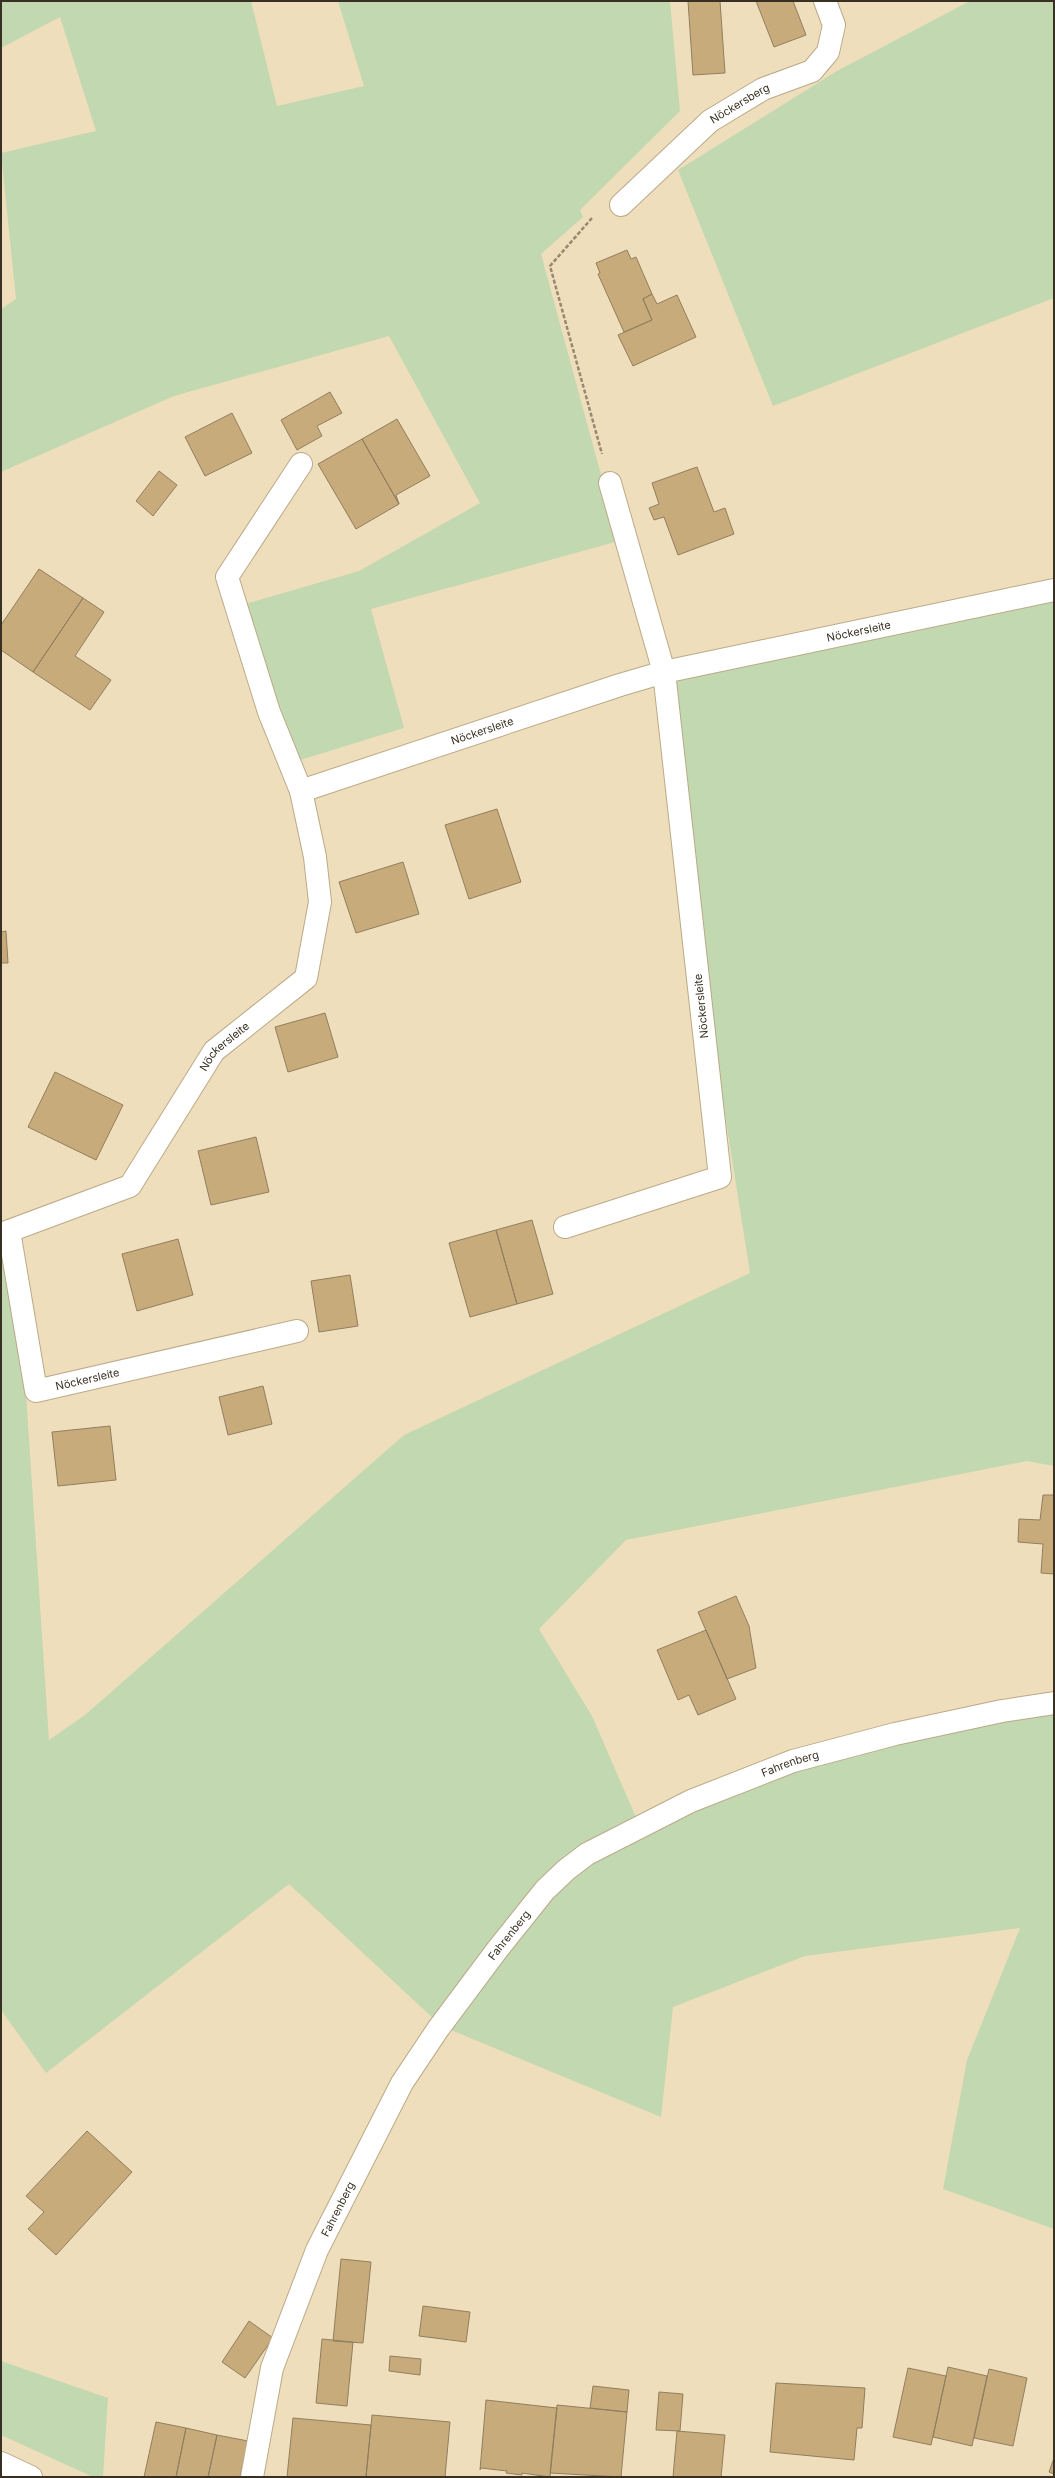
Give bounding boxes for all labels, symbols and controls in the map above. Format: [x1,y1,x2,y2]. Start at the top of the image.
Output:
street label: Nöckersberg [707,80,771,126]
street label: Nöckersleite [825,618,892,645]
street label: Nöckersleite [449,714,515,748]
street label: Nöckersleite [691,973,711,1039]
street label: Nöckersleite [196,1019,252,1074]
street label: Nöckersleite [54,1365,121,1393]
street label: Fahrenberg [759,1747,820,1780]
street label: Fahrenberg [485,1907,533,1963]
street label: Fahrenberg [318,2179,358,2239]

